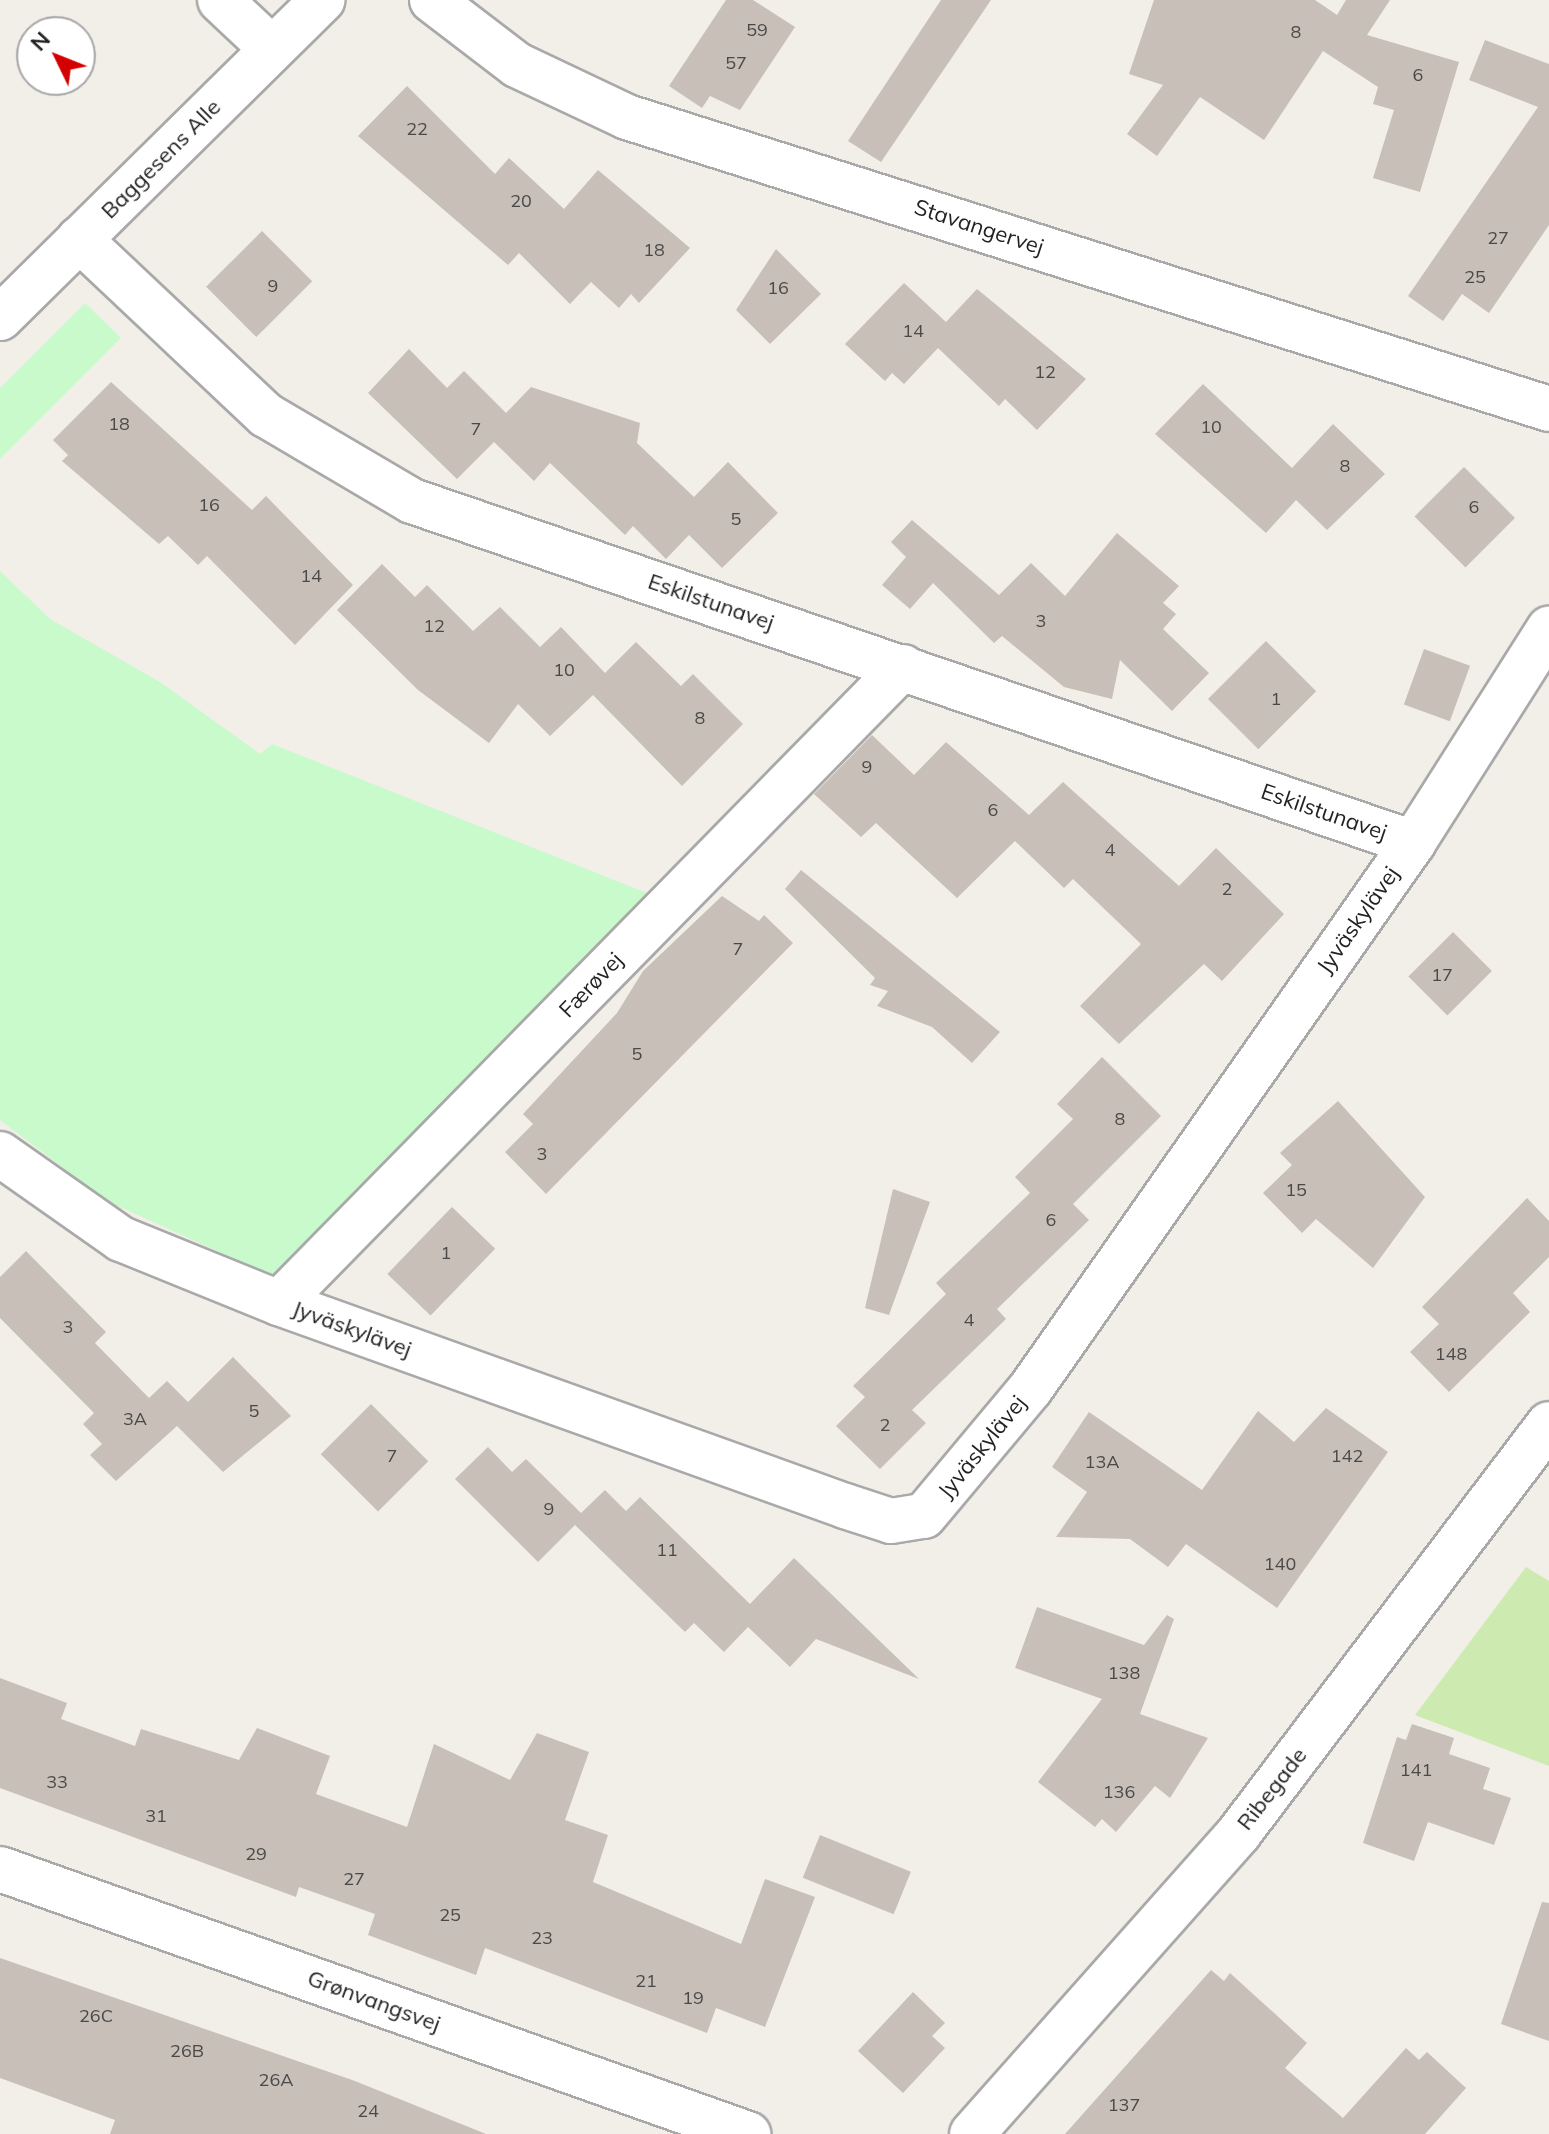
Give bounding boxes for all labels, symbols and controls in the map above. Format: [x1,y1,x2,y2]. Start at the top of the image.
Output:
north arrow [16,16,96,96]
house number: 59 [746,19,768,41]
house number: 8 [1291,21,1301,43]
text: N [24,25,56,57]
house number: 57 [725,52,747,74]
house number: 6 [1413,64,1423,86]
street label: Baggesens Alle [96,94,226,224]
house number: 22 [406,118,428,140]
house number: 20 [510,190,532,212]
street label: Stavangervej [911,194,1047,260]
house number: 27 [1487,227,1509,249]
house number: 18 [643,239,665,261]
house number: 25 [1464,266,1486,288]
house number: 9 [268,275,278,297]
house number: 16 [767,277,789,299]
house number: 14 [902,320,924,342]
house number: 12 [1034,361,1056,383]
house number: 18 [108,413,130,435]
house number: 10 [1200,416,1222,438]
house number: 7 [471,418,481,440]
house number: 8 [1340,455,1350,477]
house number: 16 [198,494,220,516]
house number: 6 [1469,496,1479,518]
house number: 5 [731,508,741,530]
house number: 14 [300,565,322,587]
street label: Eskilstunavej [645,568,777,636]
house number: 3 [1036,610,1046,632]
house number: 12 [423,615,445,637]
house number: 10 [553,659,575,681]
house number: 1 [1271,688,1281,710]
house number: 8 [695,707,705,729]
house number: 9 [862,756,872,778]
street label: Eskilstunavej [1258,778,1390,846]
house number: 6 [988,799,998,821]
house number: 4 [1105,839,1115,861]
street label: Jyväskylävej [1311,861,1405,979]
house number: 2 [1222,878,1232,900]
house number: 7 [733,938,743,960]
street label: Færøvej [554,947,628,1023]
house number: 17 [1431,964,1453,986]
house number: 5 [632,1043,642,1065]
house number: 8 [1115,1108,1125,1130]
house number: 3 [537,1143,547,1165]
house number: 15 [1285,1179,1307,1201]
house number: 6 [1046,1209,1056,1231]
house number: 1 [441,1242,451,1264]
street label: Jyväskylävej [289,1295,415,1363]
house number: 4 [964,1309,974,1331]
house number: 3 [63,1316,73,1338]
house number: 148 [1435,1343,1467,1365]
street label: Jyväskylävej [932,1390,1032,1504]
house number: 5 [249,1400,259,1422]
house number: 3A [123,1408,147,1430]
house number: 2 [880,1414,890,1436]
house number: 7 [387,1445,397,1467]
house number: 142 [1331,1445,1363,1467]
house number: 13A [1085,1451,1119,1473]
house number: 9 [544,1498,554,1520]
house number: 11 [656,1539,678,1561]
house number: 140 [1264,1553,1296,1575]
house number: 138 [1108,1662,1140,1684]
street label: Ribegade [1232,1743,1312,1835]
house number: 141 [1400,1759,1432,1781]
house number: 33 [46,1771,68,1793]
house number: 136 [1103,1781,1135,1803]
house number: 31 [145,1805,167,1827]
house number: 29 [245,1843,267,1865]
house number: 27 [343,1868,365,1890]
house number: 25 [439,1904,461,1926]
house number: 23 [531,1927,553,1949]
street label: Grønvangsvej [304,1965,444,2037]
house number: 21 [635,1970,657,1992]
house number: 19 [682,1987,704,2009]
house number: 26C [79,2005,113,2027]
house number: 26B [170,2040,204,2062]
house number: 26A [259,2069,293,2091]
house number: 137 [1108,2094,1140,2116]
house number: 24 [357,2100,379,2122]

